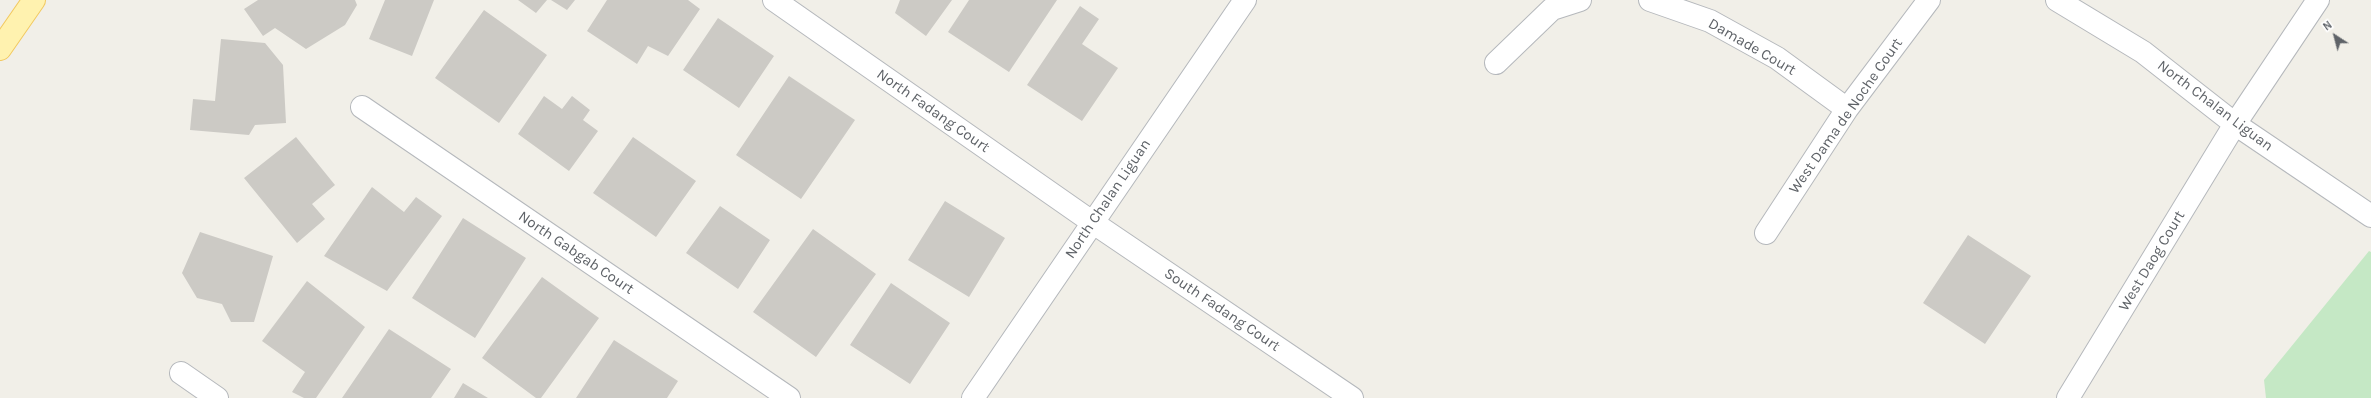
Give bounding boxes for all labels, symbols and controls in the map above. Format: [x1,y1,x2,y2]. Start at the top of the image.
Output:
street label: Damade Court [1705,15,1799,79]
north arrow [2315,16,2355,56]
text: N [2321,18,2335,33]
street label: West Dama de Noche Court [1785,35,1907,197]
street label: North Chalan Liguan [2154,57,2276,155]
street label: North Fadang Court [873,65,993,157]
street label: North Chalan Liguan [1061,136,1155,262]
street label: North Gabgab Court [515,208,637,298]
street label: West Daog Court [2115,208,2189,314]
street label: South Fadang Court [1161,264,1283,356]

